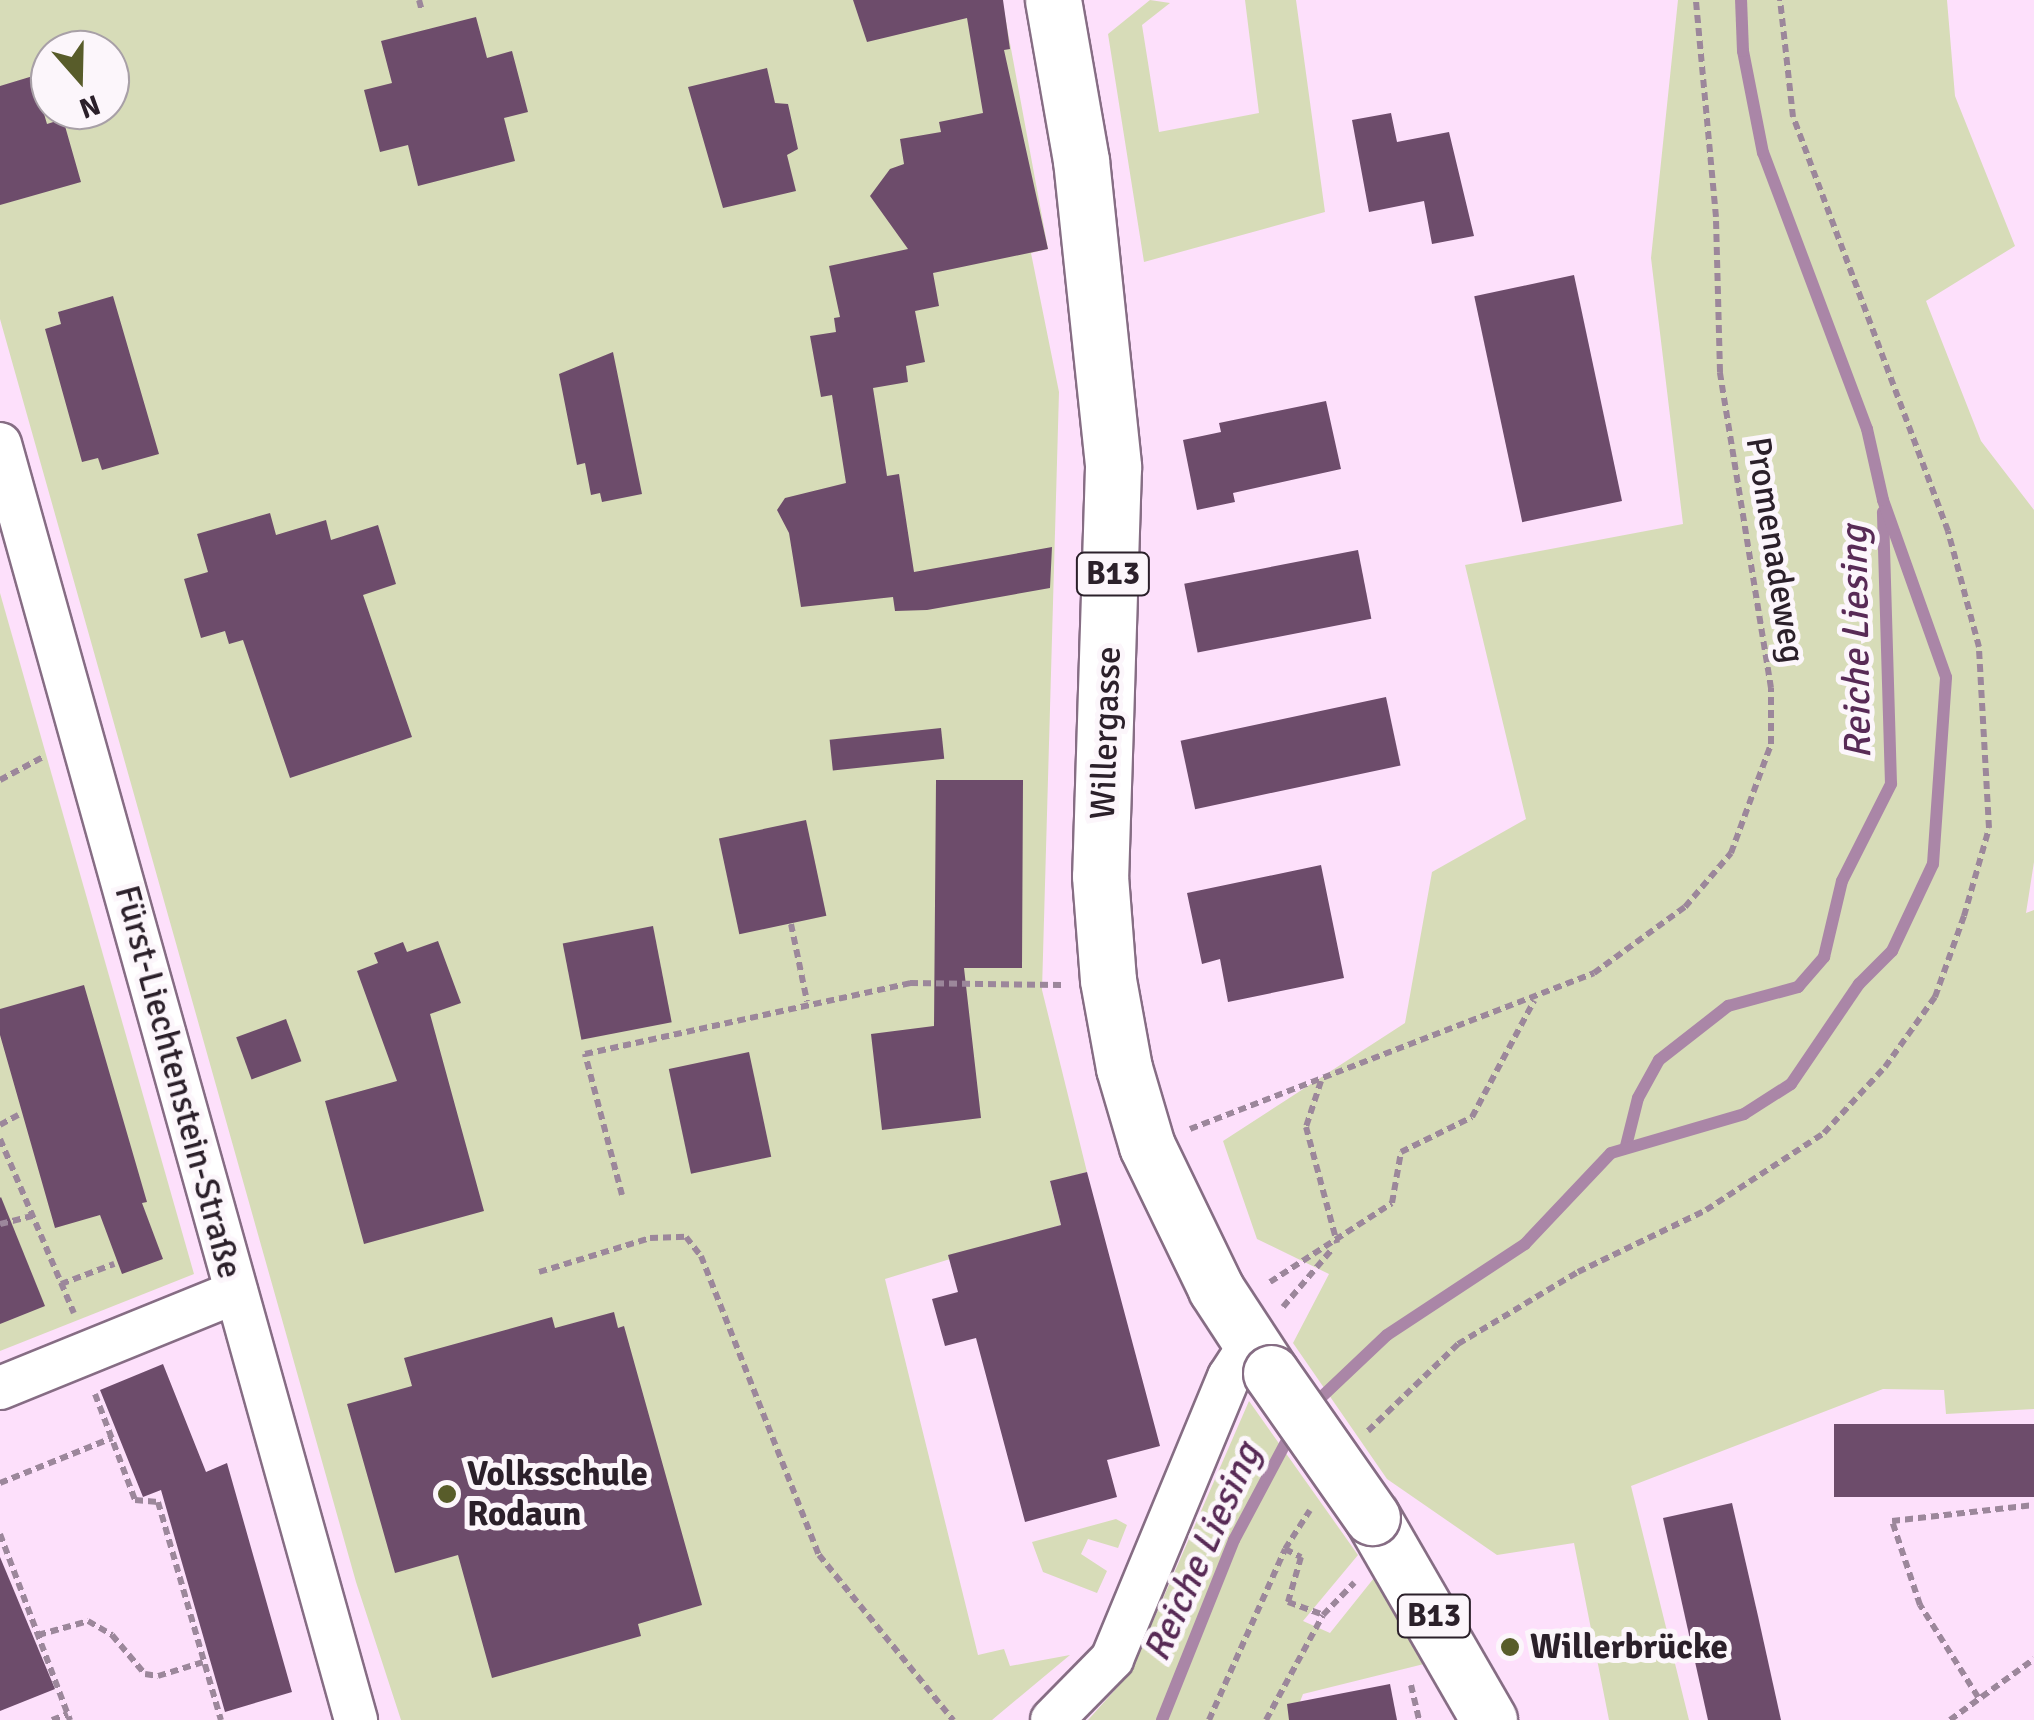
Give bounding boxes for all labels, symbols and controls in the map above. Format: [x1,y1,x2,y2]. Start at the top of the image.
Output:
north arrow [30,30,130,130]
text: N [75,87,105,126]
street label: Promenadeweg [1736,434,1814,666]
water label: Reiche Liesing [1831,525,1881,759]
road number: B13 [1076,547,1150,601]
street label: Willergasse [1082,646,1130,820]
street label: Fürst-Liechtenstein-Straße [105,881,251,1283]
water label: Reiche Liesing [1134,1436,1270,1668]
place label: Volksschule Rodaun [467,1453,648,1535]
marker: Volksschule Rodaun [436,1483,458,1505]
road number: B13 [1396,1589,1472,1643]
place label: Willerbrücke [1530,1626,1728,1668]
marker: Willerbrücke [1499,1636,1521,1658]

